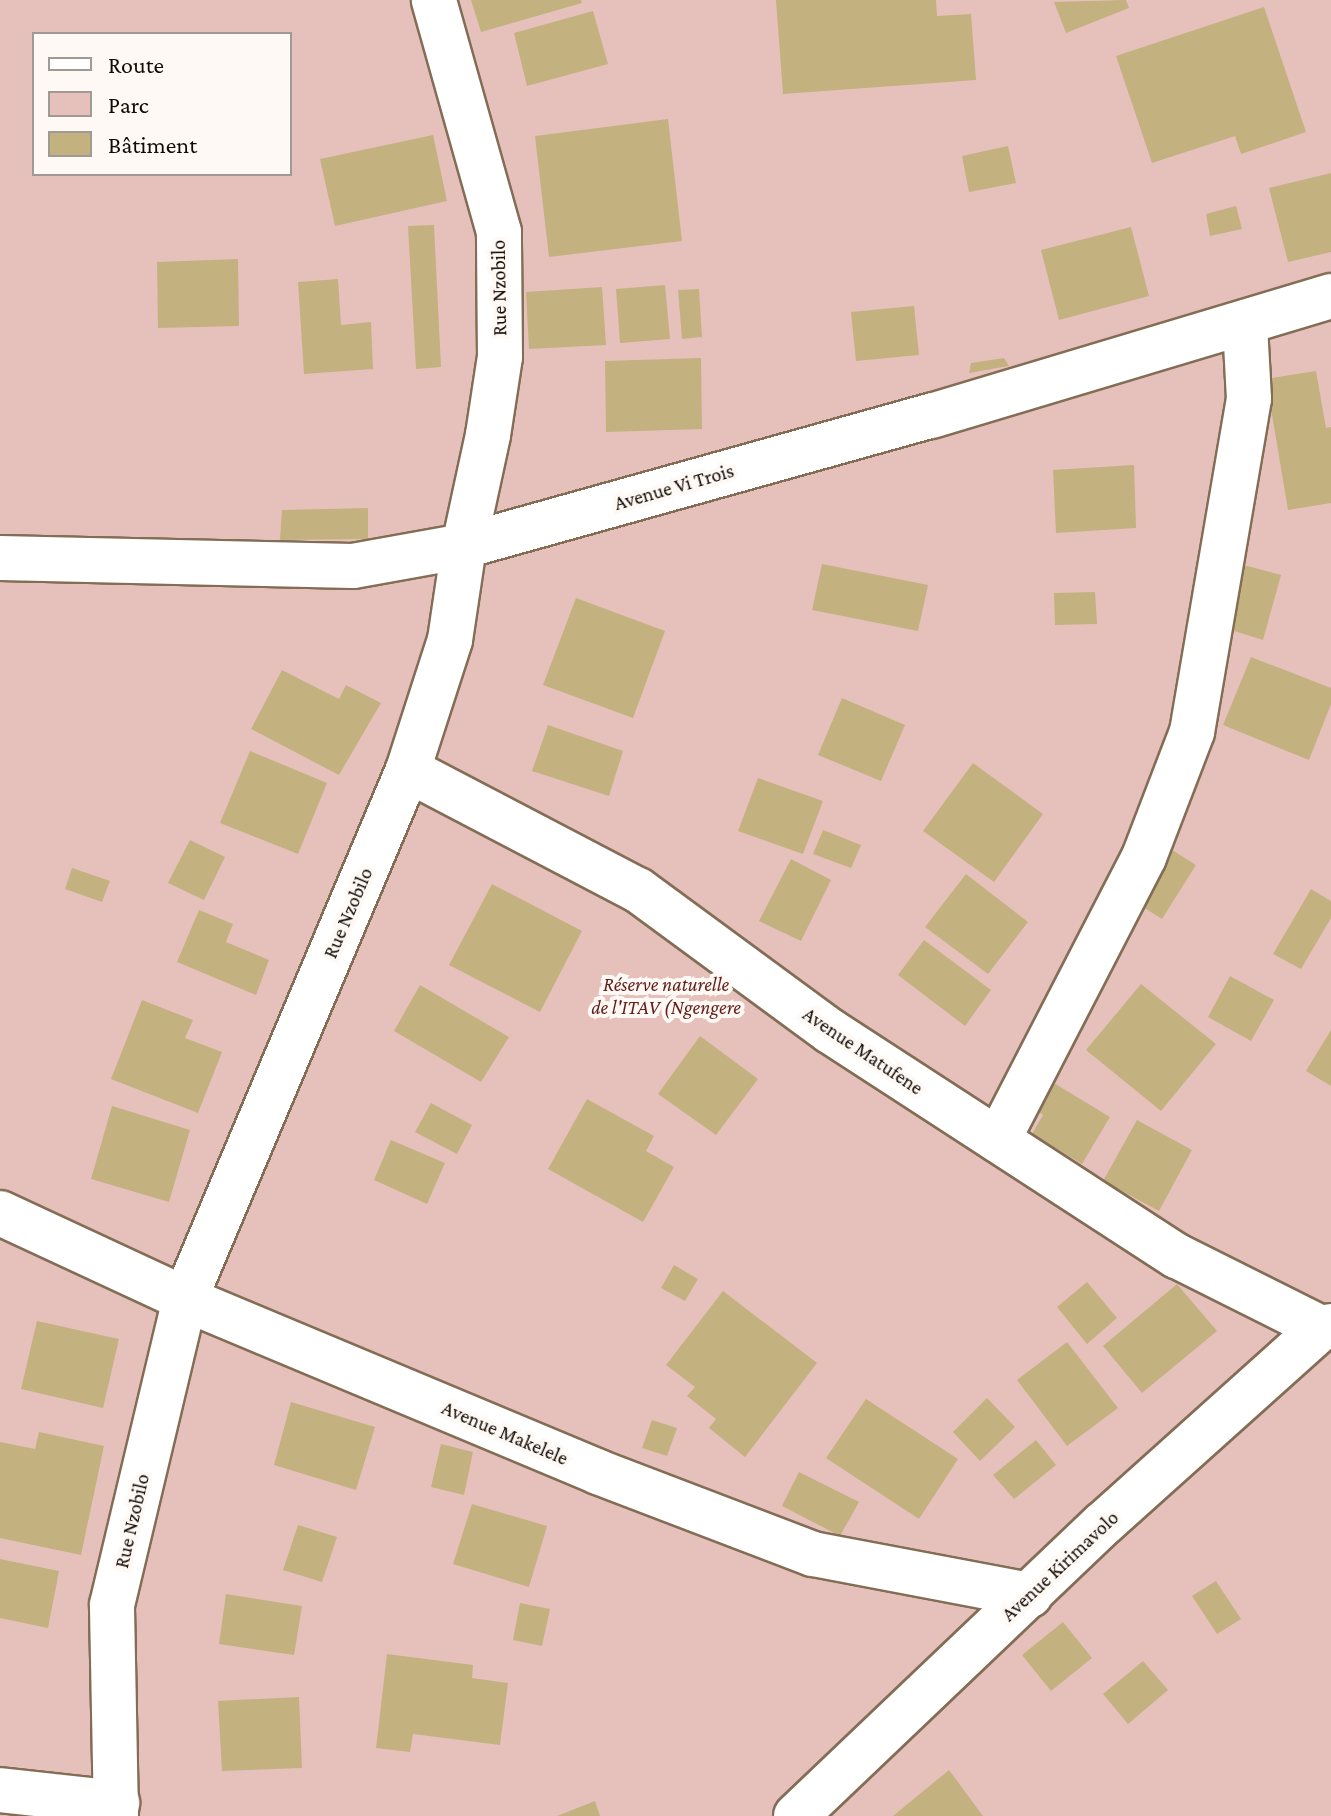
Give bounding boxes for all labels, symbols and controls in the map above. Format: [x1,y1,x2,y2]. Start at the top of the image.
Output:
legend [32,32,292,176]
text: Route [108,51,164,78]
text: Parc [108,91,149,118]
text: Bâtiment [108,131,197,158]
street label: Rue Nzobilo [486,240,512,336]
street label: Avenue Vi Trois [611,458,737,516]
street label: Rue Nzobilo [318,864,378,962]
park label: Réserve naturelle de l'ITAV (Ngengere [591,972,741,1019]
street label: Avenue Matufene [798,1002,928,1100]
street label: Avenue Makelele [438,1396,572,1470]
street label: Rue Nzobilo [109,1471,155,1571]
street label: Avenue Kirimavolo [997,1506,1123,1626]

